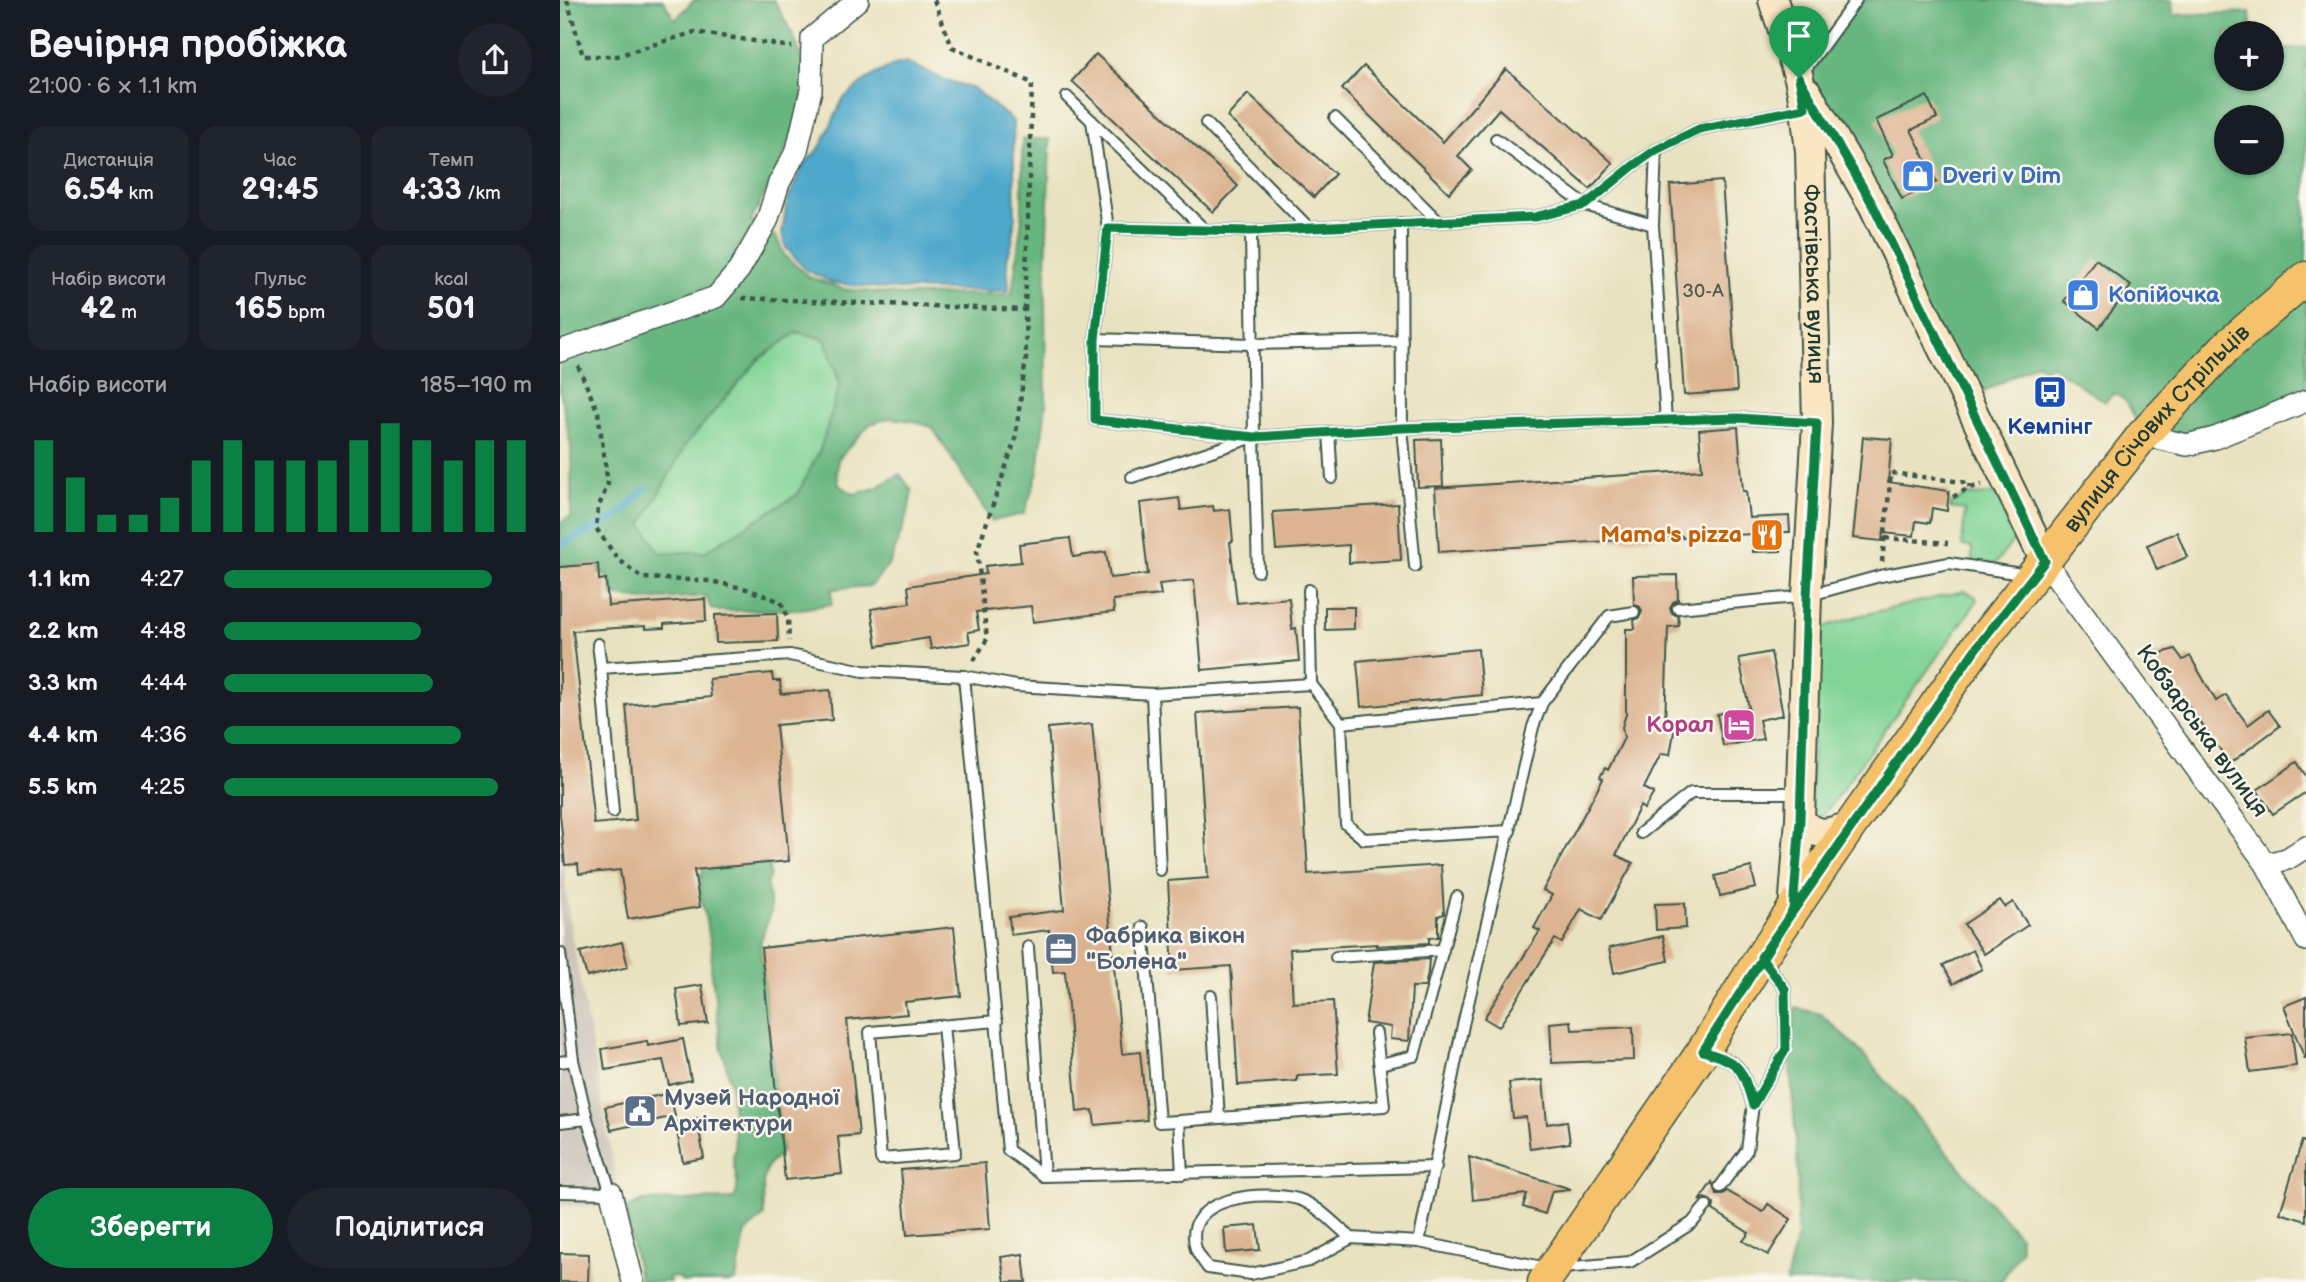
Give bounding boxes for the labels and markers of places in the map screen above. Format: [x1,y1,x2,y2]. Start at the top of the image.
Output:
pin [1769,6,1829,78]
shop icon: Dveri v Dim [1899,157,1937,195]
place label: Dveri v Dim [1942,162,2061,190]
shop icon: Копійочка [2064,276,2102,314]
place label: Копійочка [2108,281,2220,309]
bus stop icon: Кемпінг [2031,373,2069,411]
place label: Кемпінг [2007,413,2093,441]
restaurant icon: Mama's pizza [1748,516,1786,554]
place label: Mama's pizza [1600,521,1742,549]
hotel icon: Корал [1720,706,1758,744]
place label: Корал [1646,711,1714,739]
place label: Фабрика вікон "Болена" [1086,922,1245,976]
office icon: Фабрика вікон "Болена" [1042,930,1080,968]
place label: Музей Народної Архітектури [663,1084,841,1138]
public building icon: Музей Народної Архітектури [621,1092,659,1130]

